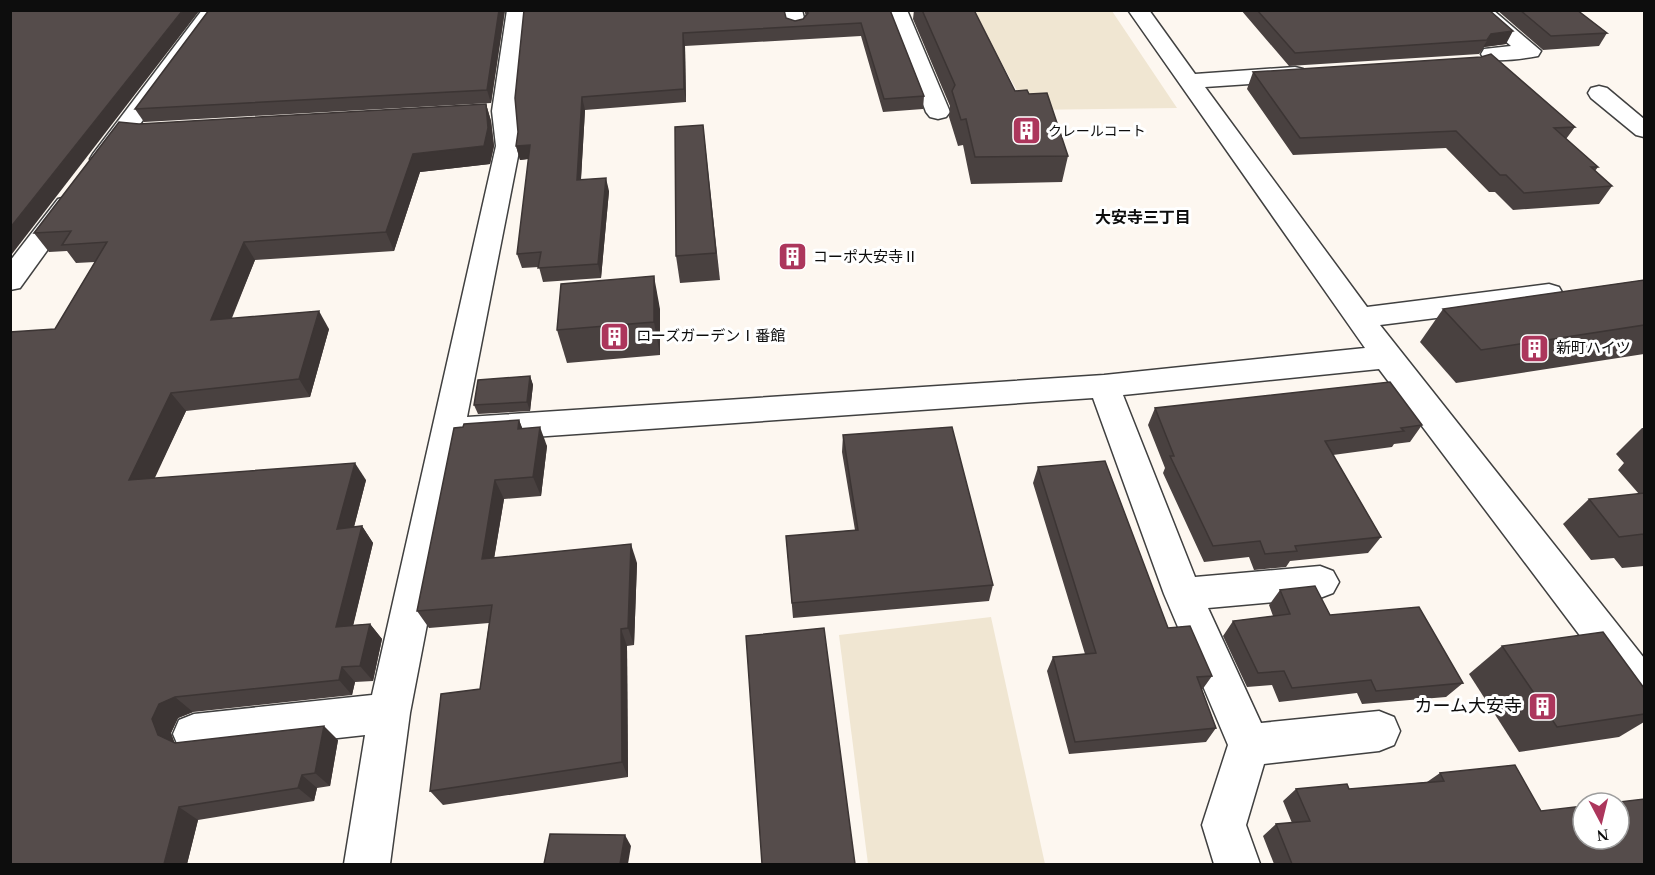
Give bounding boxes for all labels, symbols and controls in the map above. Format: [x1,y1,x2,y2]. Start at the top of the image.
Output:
building icon: クレールコート [1011,115,1043,147]
place label: クレールコート [1048,124,1146,139]
district label: 大安寺三丁目 [1095,209,1191,226]
building icon: コーポ大安寺Ⅱ [776,241,808,273]
place label: コーポ大安寺Ⅱ [813,249,918,265]
building icon: ローズガーデンⅠ番館 [599,320,631,352]
place label: ローズガーデンⅠ番館 [636,328,785,344]
building icon: 新町ハイツ [1519,332,1551,364]
place label: 新町ハイツ [1556,340,1631,356]
building icon: カーム大安寺 [1527,690,1559,722]
place label: カーム大安寺 [1415,696,1522,716]
north arrow [1571,791,1631,851]
text: N [1596,826,1610,845]

